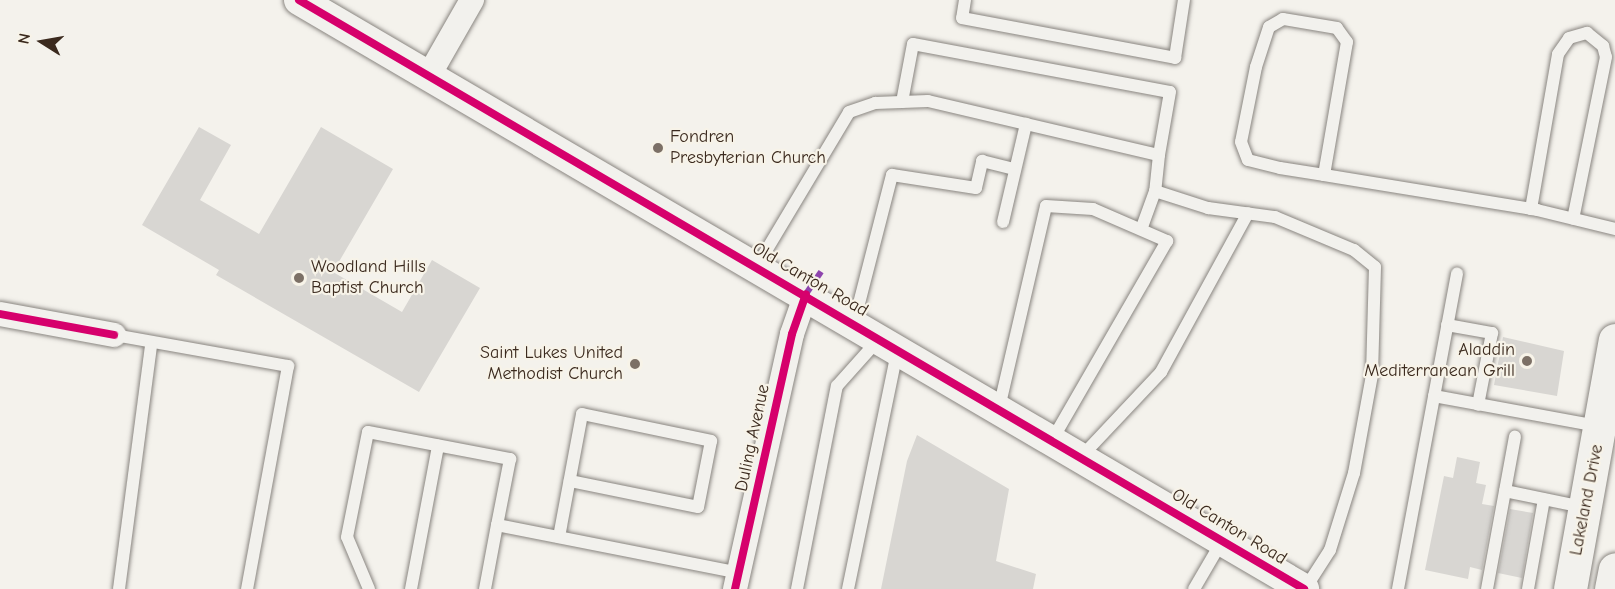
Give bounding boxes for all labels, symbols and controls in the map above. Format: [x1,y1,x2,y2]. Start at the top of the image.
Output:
north arrow [12,12,72,72]
text: N [15,32,34,45]
place label: Fondren Presbyterian Church [670,127,826,170]
marker: Fondren Presbyterian Church [651,141,665,155]
street label: Old Canton Road [748,238,872,322]
place label: Woodland Hills Baptist Church [311,257,426,300]
marker: Woodland Hills Baptist Church [292,271,306,285]
place label: Aladdin Mediterranean Grill [1364,340,1515,382]
place label: Saint Lukes United Methodist Church [480,343,623,386]
marker: Aladdin Mediterranean Grill [1520,354,1534,368]
marker: Saint Lukes United Methodist Church [628,357,642,371]
street label: Duling Avenue [731,383,775,493]
street label: Lakeland Drive [1566,443,1608,557]
street label: Old Canton Road [1168,484,1290,570]

